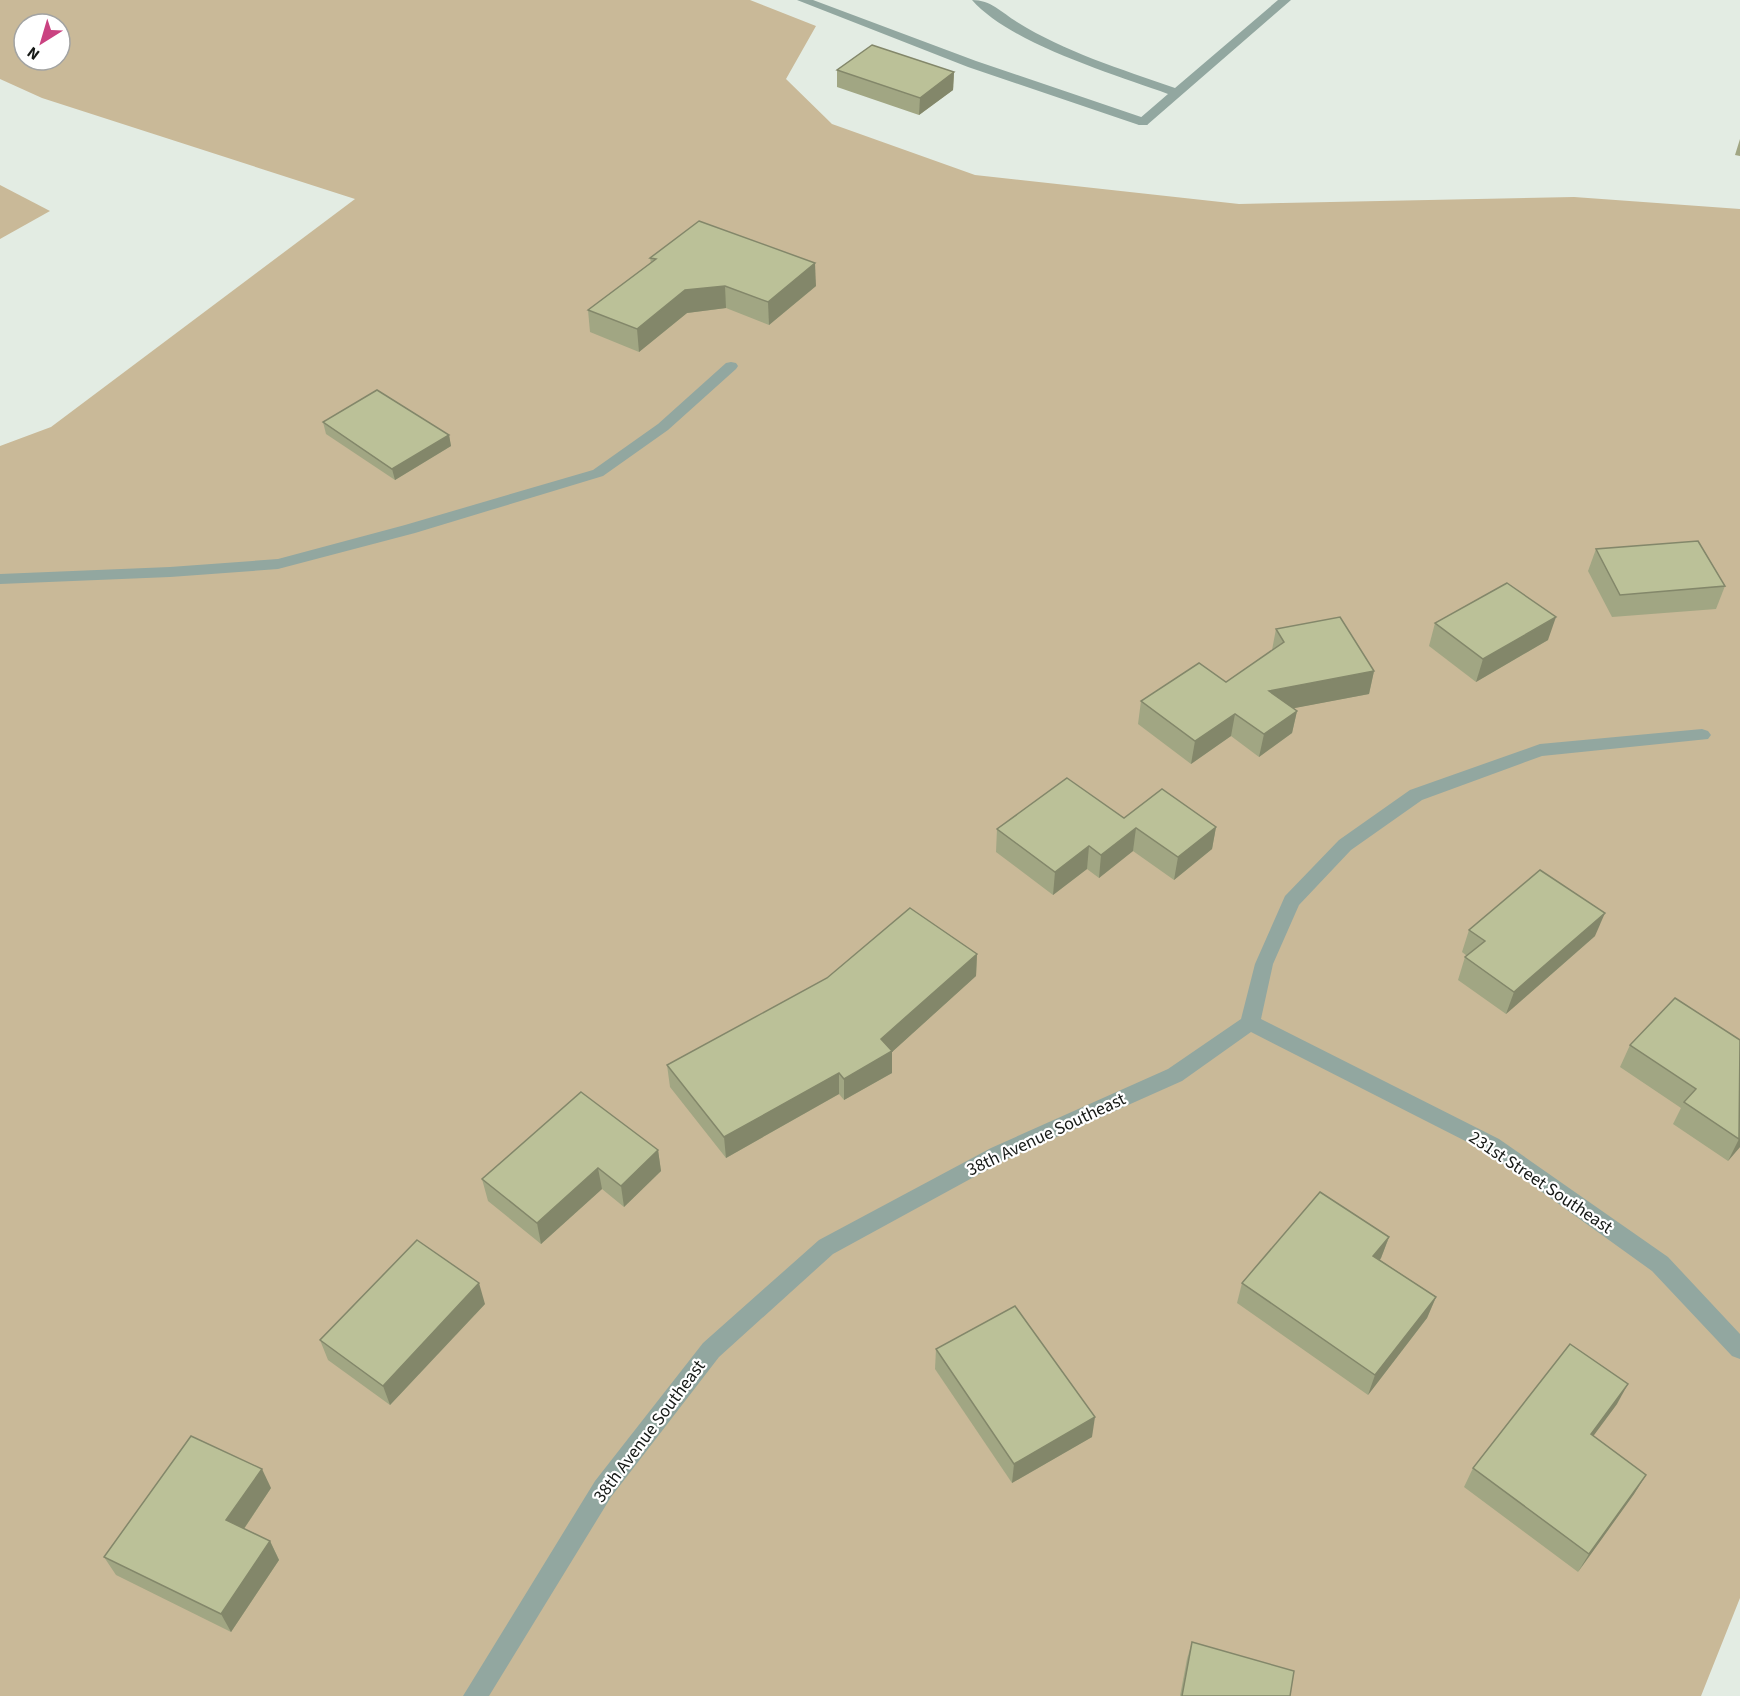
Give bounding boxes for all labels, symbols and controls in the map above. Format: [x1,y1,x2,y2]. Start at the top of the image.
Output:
north arrow [12,12,72,72]
text: N [23,41,44,65]
street label: 38th Avenue Southeast [963,1087,1130,1182]
street label: 231st Street Southeast [1464,1125,1618,1240]
street label: 38th Avenue Southeast [588,1355,711,1508]

